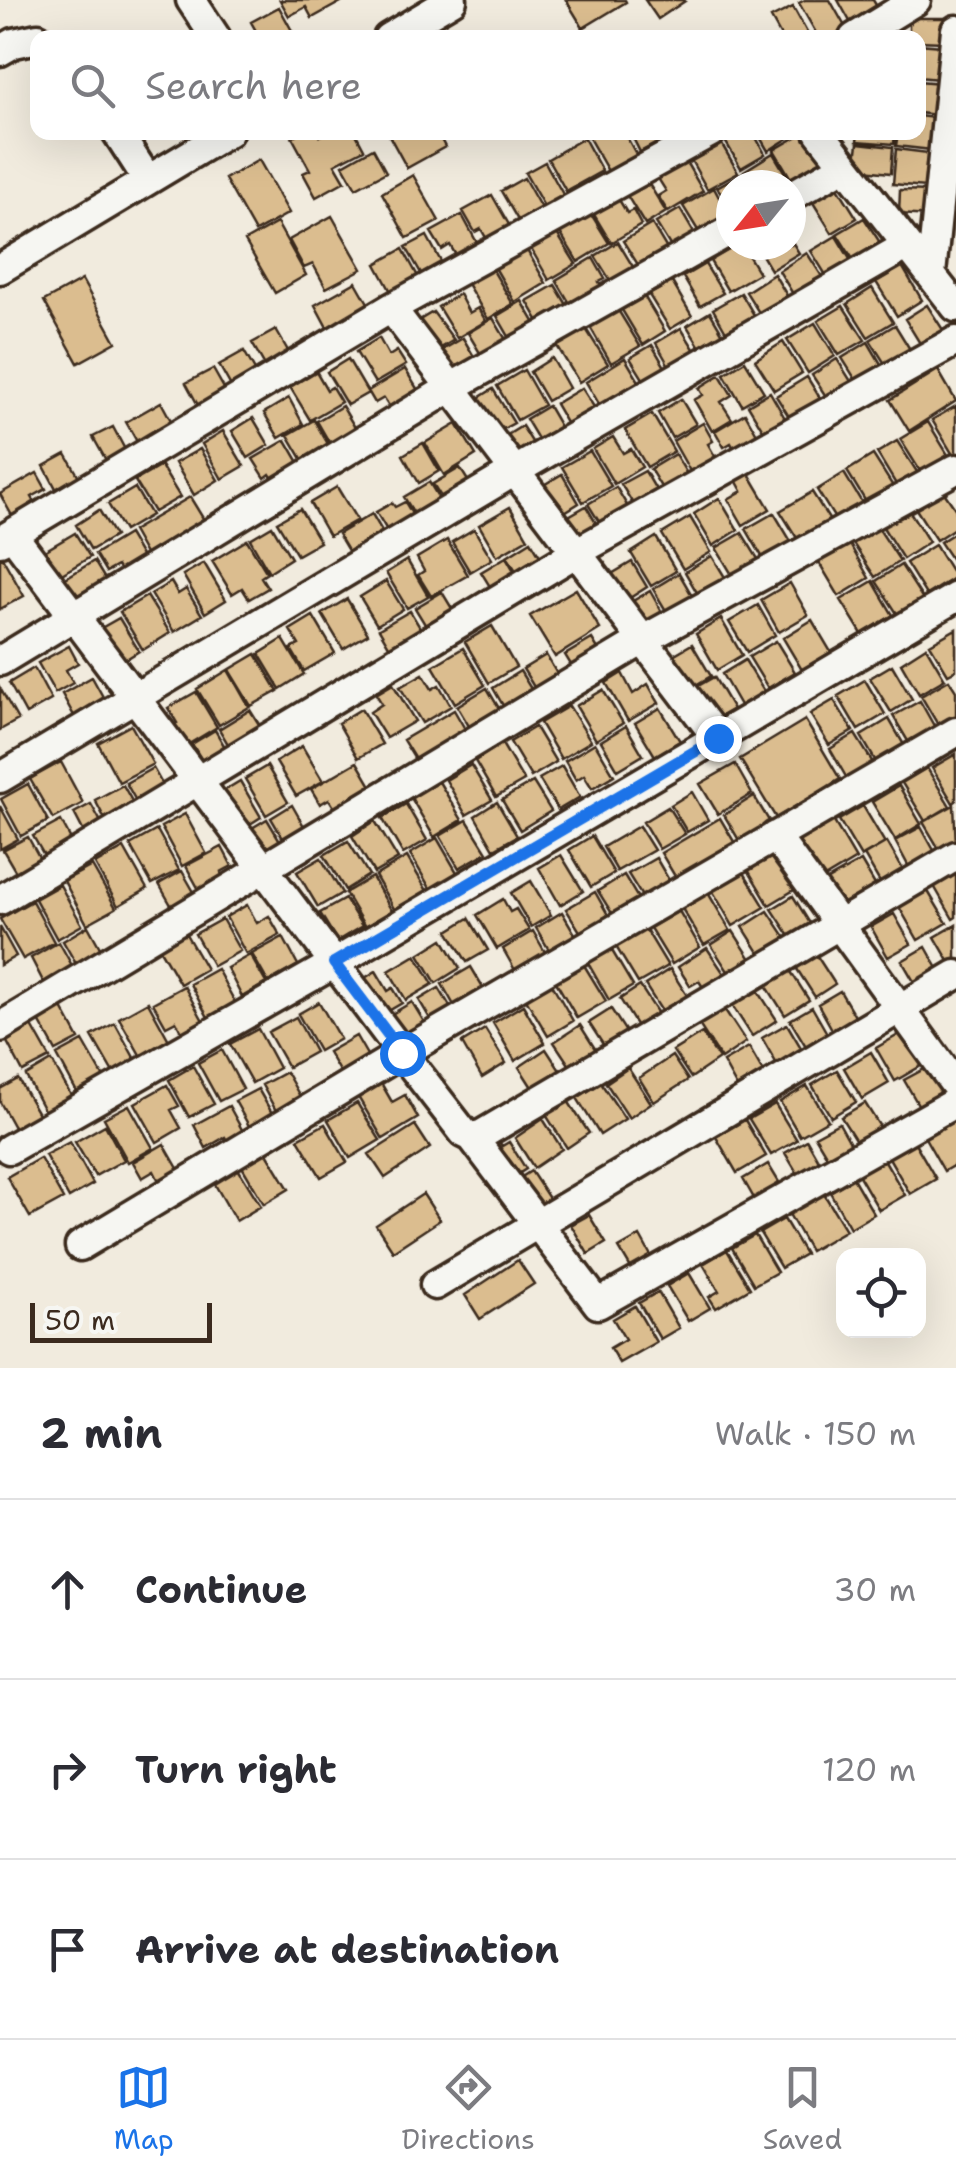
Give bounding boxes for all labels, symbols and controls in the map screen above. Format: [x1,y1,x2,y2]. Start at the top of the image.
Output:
search box [30,30,926,140]
icon: search [65,58,120,113]
text: Search here [145,60,362,111]
north arrow [716,170,806,260]
route end [696,716,742,762]
route start [380,1031,426,1077]
map controls [836,1248,926,1338]
button: locate [836,1248,926,1338]
scale bar [30,1298,212,1342]
text: 50 m [45,1301,115,1339]
text: 2 min [40,1405,162,1461]
text: Walk · 150 m [715,1412,916,1455]
icon: ahead [40,1562,95,1617]
text: Continue [135,1564,307,1615]
text: 30 m [833,1568,916,1611]
icon: right [40,1742,95,1797]
text: Turn right [135,1744,337,1795]
text: 120 m [822,1748,916,1791]
icon: arrive [40,1922,95,1977]
text: Arrive at destination [135,1924,559,1975]
tab: Map [114,2060,174,2158]
tab: Directions [401,2060,535,2158]
tab: Saved [763,2060,842,2158]

